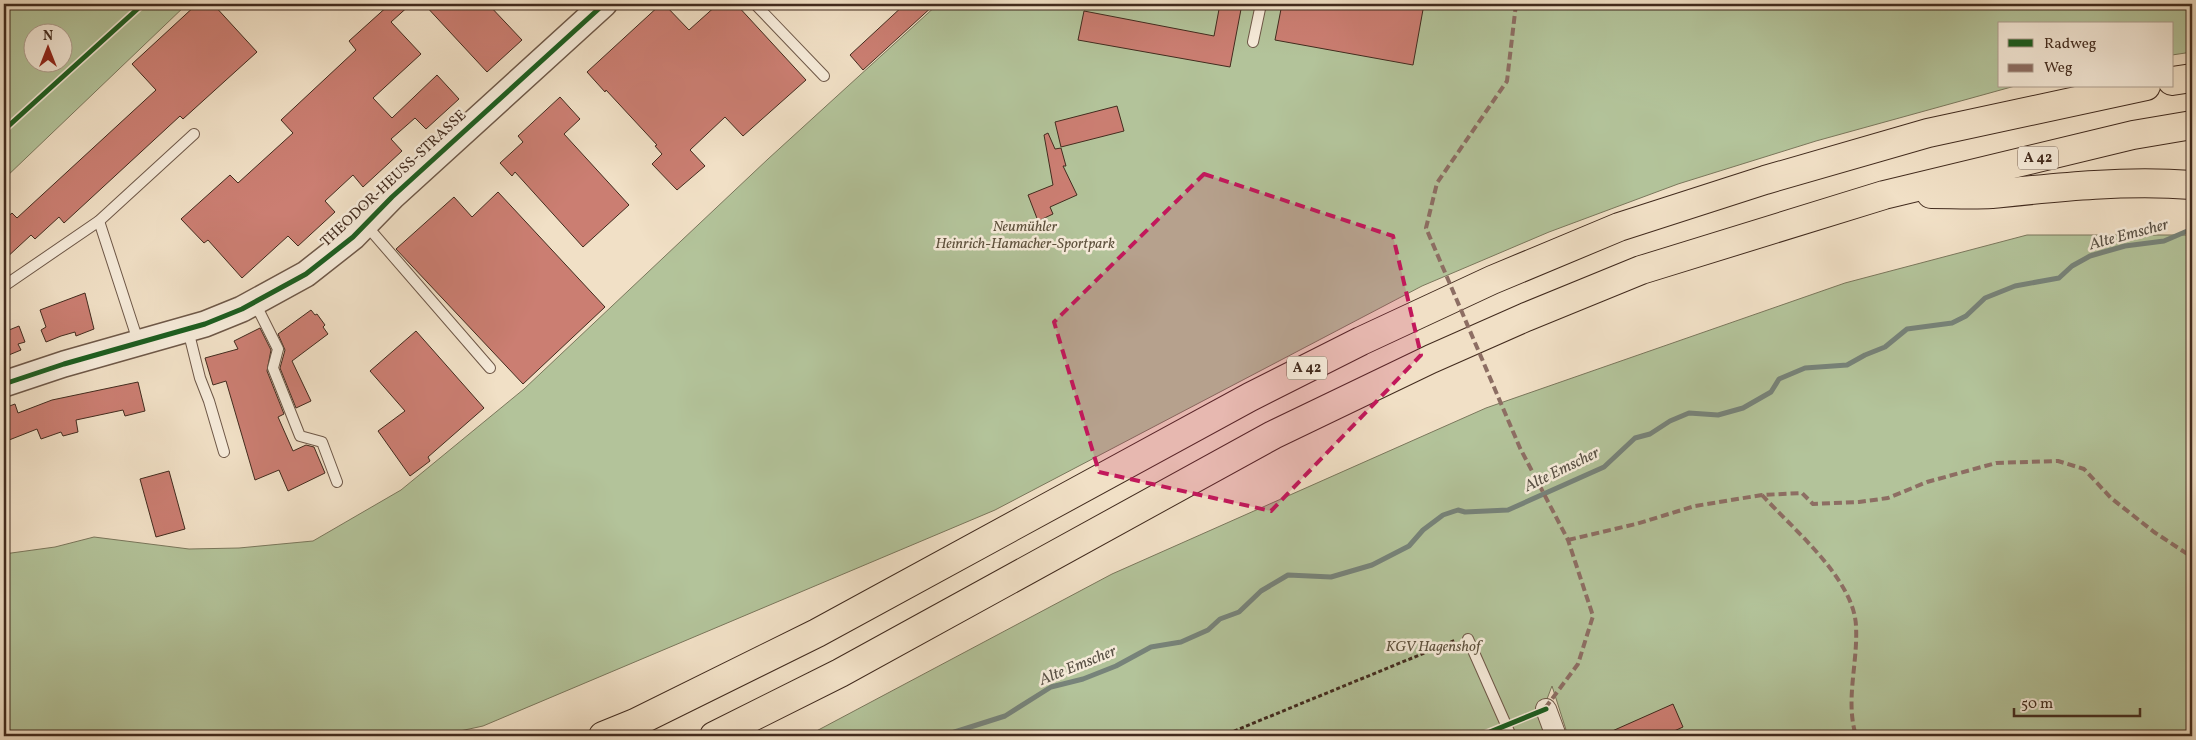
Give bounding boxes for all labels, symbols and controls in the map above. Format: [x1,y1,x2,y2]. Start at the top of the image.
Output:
north arrow [22,22,72,72]
legend [1998,22,2174,88]
text: N [43,27,53,46]
text: Radweg [2044,34,2097,55]
text: Weg [2044,58,2073,79]
street label: THEODOR-HEUSS-STRASSE [316,106,472,252]
road number: A 42 [2018,146,2058,170]
water label: Alte Emscher [2086,214,2172,256]
park label: Neumühler Heinrich-Hamacher-Sportpark [935,217,1115,255]
road number: A 42 [1287,356,1327,379]
water label: Alte Emscher [1520,442,1604,498]
park label: KGV Hagenshof [1386,637,1483,658]
water label: Alte Emscher [1035,640,1121,692]
scale bar [2014,685,2140,717]
text: 50 m [2021,694,2053,715]

